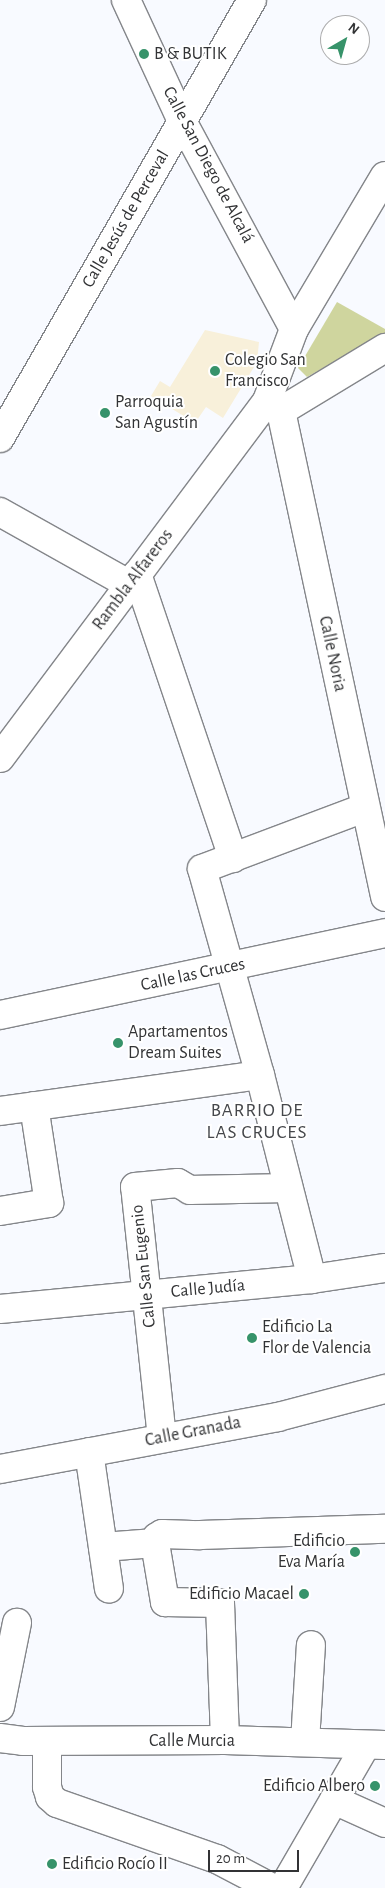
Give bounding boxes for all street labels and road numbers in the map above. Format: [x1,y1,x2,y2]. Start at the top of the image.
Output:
street label: Calle San Diego de Alcalá [158,83,258,247]
street label: Calle Jesús de Perceval [78,146,174,292]
street label: Rambla Alfareros [88,525,178,635]
street label: Calle Noria [313,614,351,694]
street label: Calle las Cruces [139,953,247,997]
street label: Calle San Eugenio [127,1204,161,1328]
street label: Calle Judía [170,1275,246,1303]
street label: Calle Granada [143,1412,243,1452]
street label: Calle Murcia [149,1730,235,1752]

